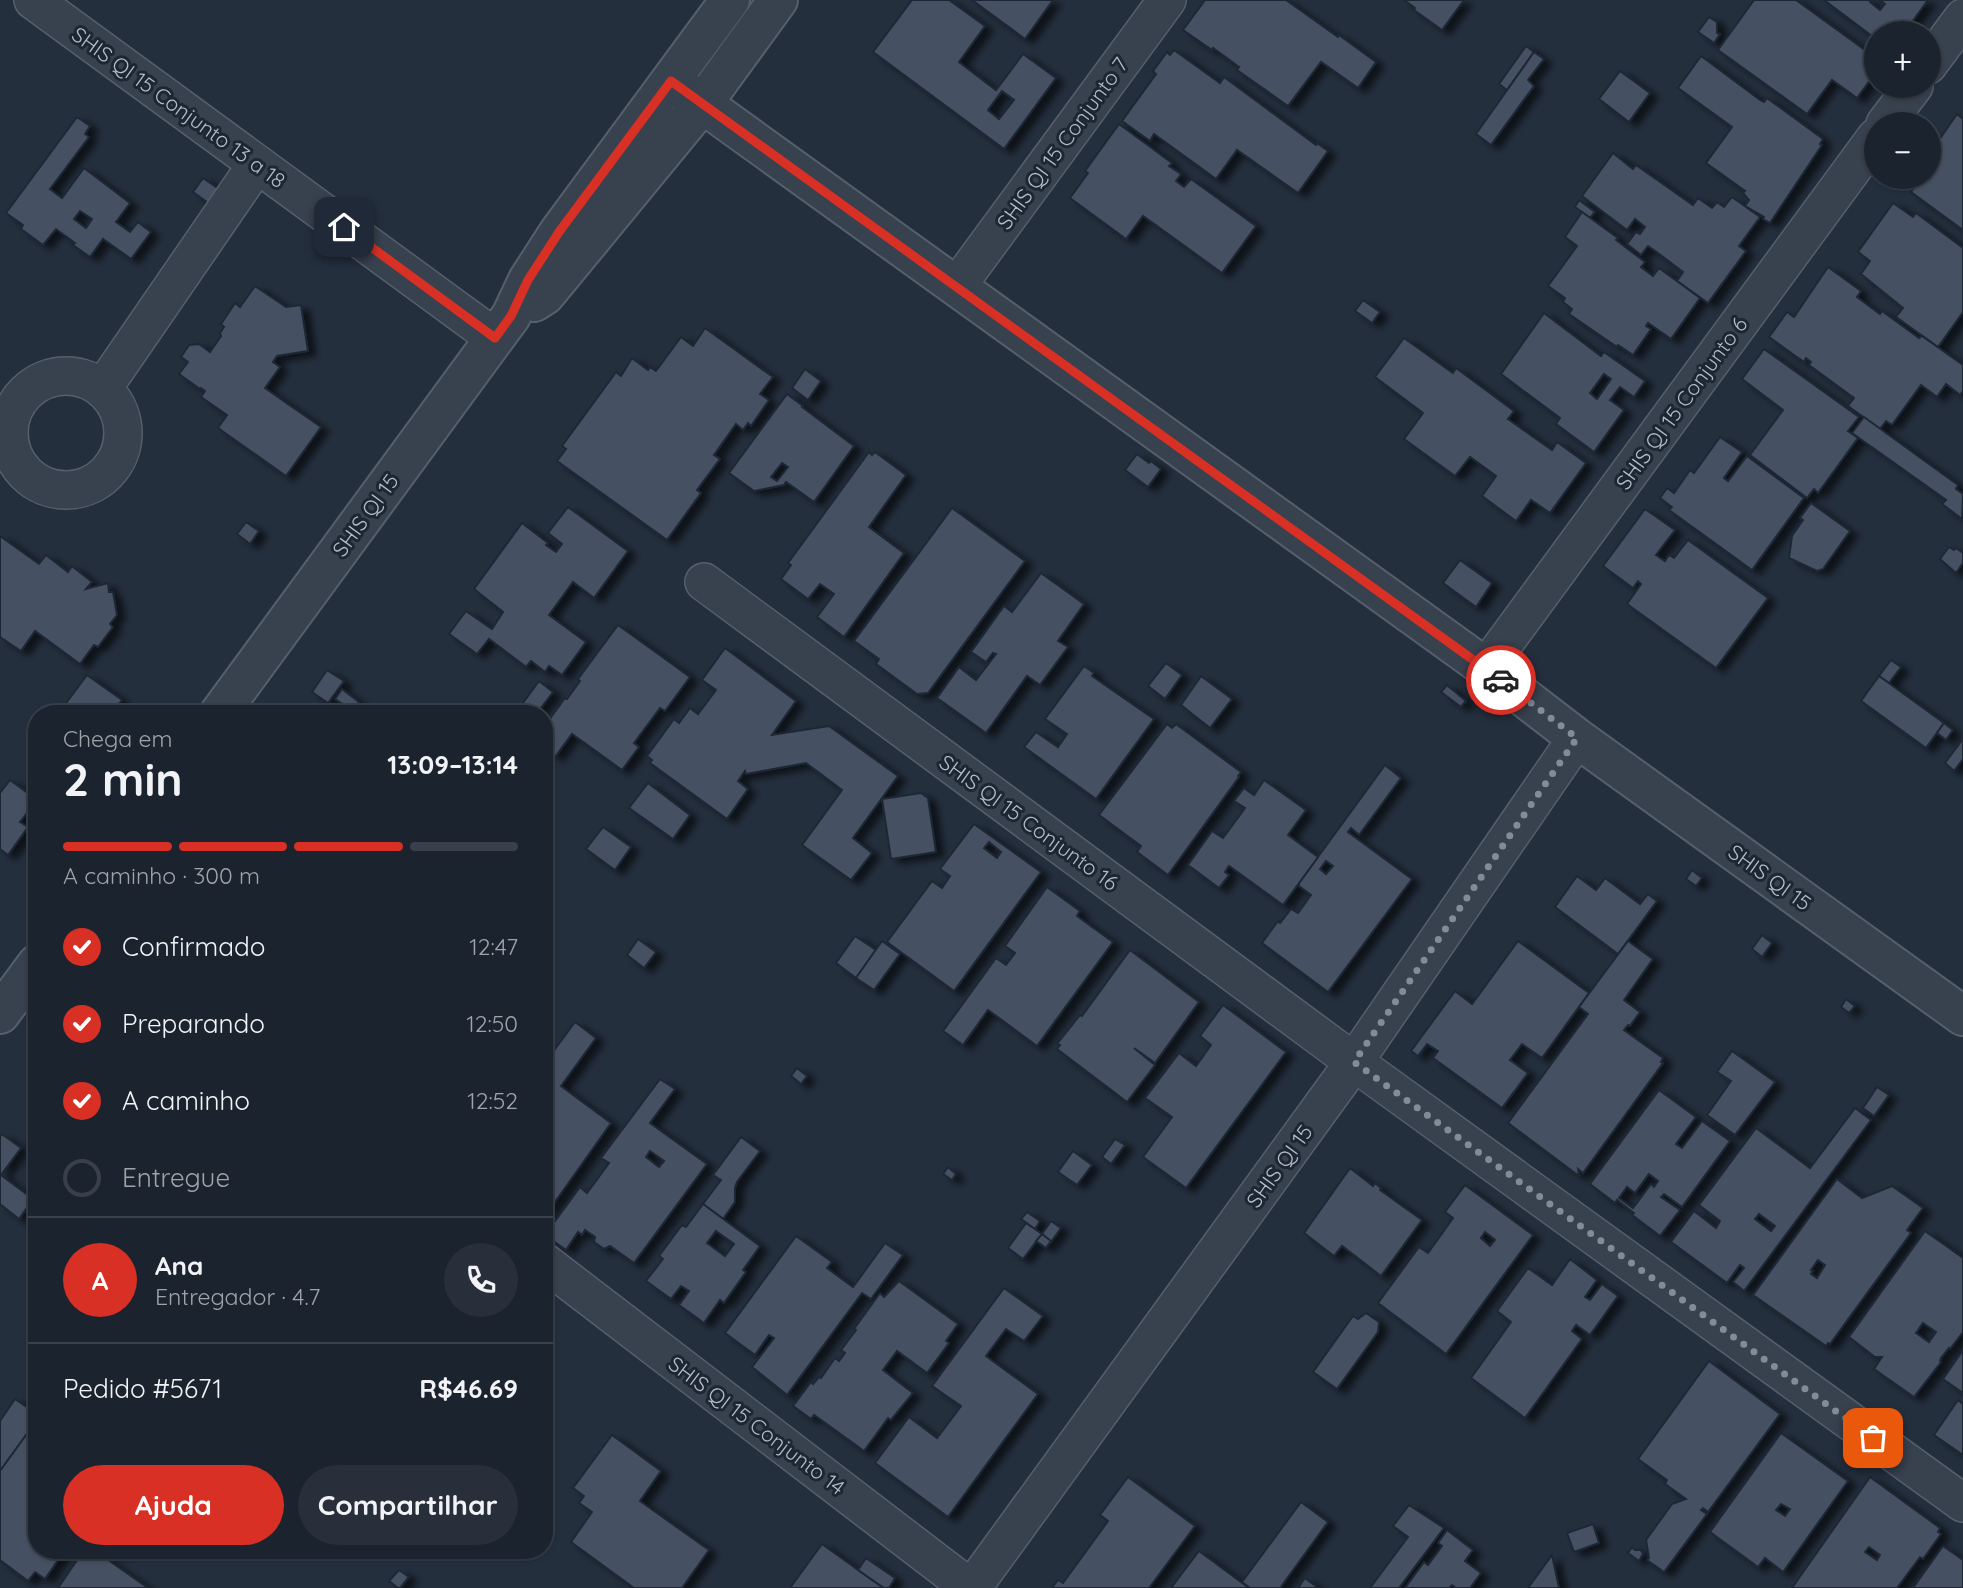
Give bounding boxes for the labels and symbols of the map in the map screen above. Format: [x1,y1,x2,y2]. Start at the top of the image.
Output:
street label: SHIS QI 15 Conjunto 13 a 18 [67,21,291,193]
street label: SHIS QI 15 Conjunto 7 [991,52,1133,234]
pin [314,197,374,257]
street label: SHIS QI 15 Conjunto 6 [1610,312,1752,494]
street label: SHIS QI 15 [326,468,404,562]
courier [1466,645,1536,715]
street label: SHIS QI 15 Conjunto 16 [935,748,1123,896]
street label: SHIS QI 15 [1723,838,1817,916]
street label: SHIS QI 15 [1240,1119,1318,1213]
street label: SHIS QI 15 Conjunto 14 [664,1350,850,1500]
pin [1843,1408,1903,1468]

